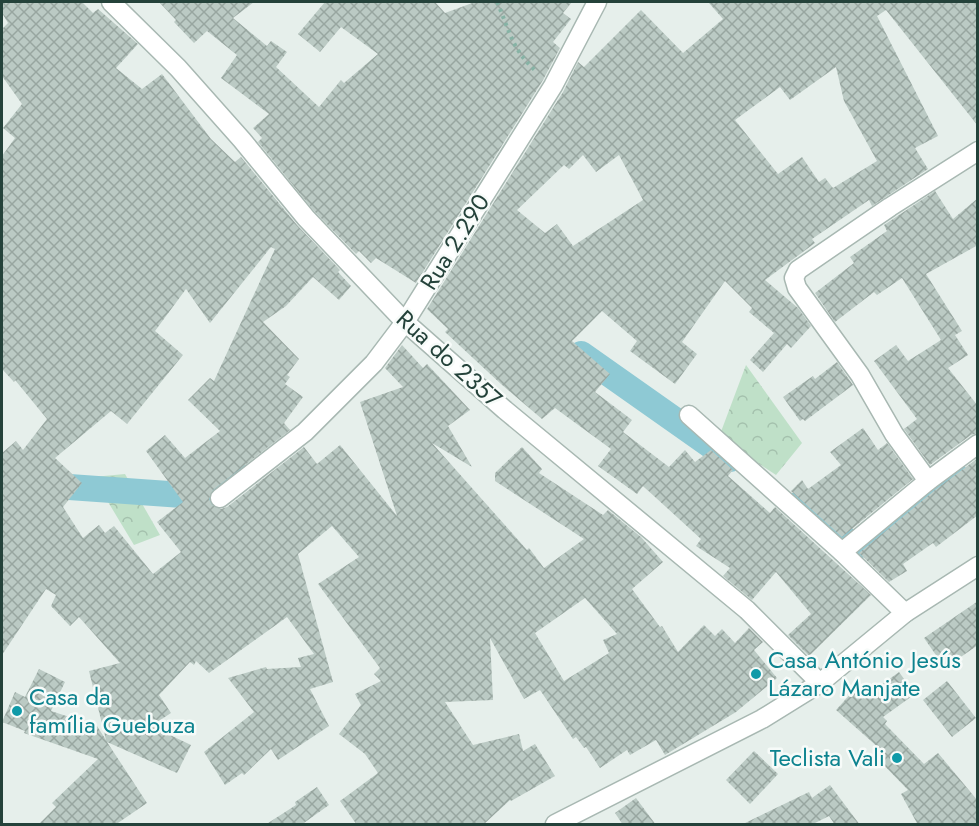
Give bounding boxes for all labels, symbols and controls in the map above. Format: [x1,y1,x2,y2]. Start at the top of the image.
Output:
street label: Rua 2.290 [411,187,498,297]
street label: Rua do 2357 [389,302,510,416]
place label: Casa António Jesús Lázaro Manjate [768,642,961,705]
marker: Casa António Jesús Lázaro Manjate [749,667,763,681]
place label: Casa da família Guebuza [29,679,195,742]
marker: Casa da família Guebuza [10,704,24,718]
place label: Teclista Vali [770,740,885,775]
marker: Teclista Vali [890,751,904,765]

